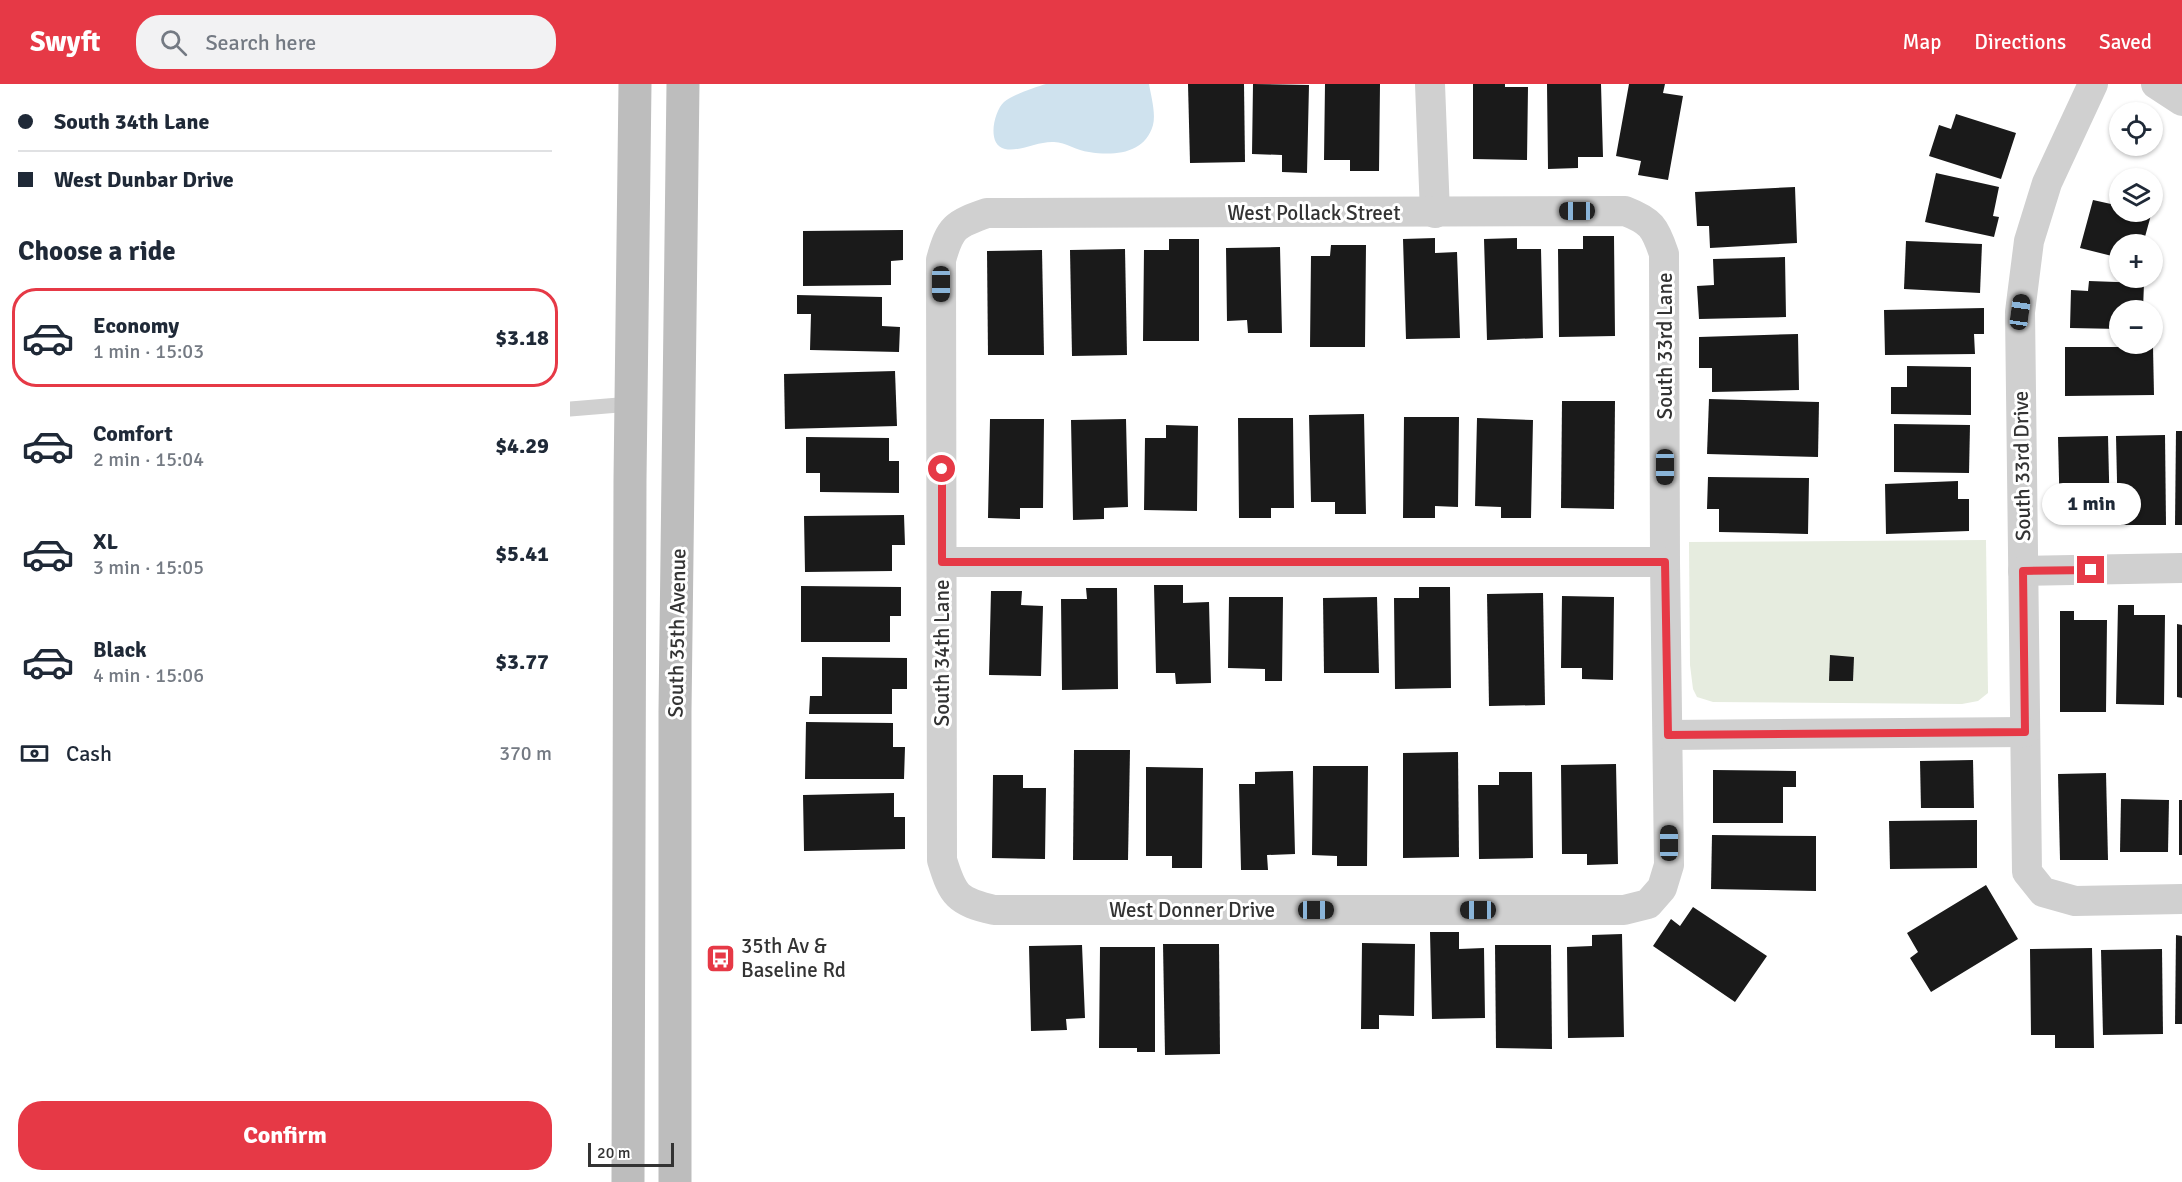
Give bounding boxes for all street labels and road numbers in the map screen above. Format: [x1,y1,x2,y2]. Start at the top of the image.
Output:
street label: West Pollack Street [1227,200,1401,226]
street label: South 33rd Lane [1652,273,1678,419]
street label: South 33rd Drive [2008,391,2036,541]
street label: South 35th Avenue [663,548,691,718]
street label: South 34th Lane [929,580,955,726]
street label: West Donner Drive [1109,897,1275,923]

